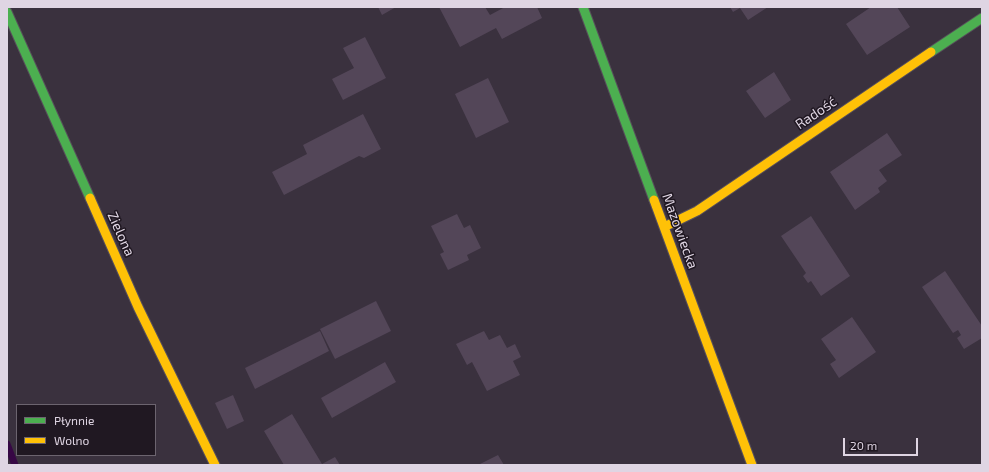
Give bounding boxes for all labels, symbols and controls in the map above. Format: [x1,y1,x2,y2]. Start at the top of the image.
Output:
street label: Radość [792,93,840,133]
street label: Mazowiecka [659,191,701,271]
street label: Zielona [104,209,138,259]
legend [16,404,156,456]
text: Płynnie [54,413,94,427]
scale bar [845,430,920,456]
text: Wolno [54,433,89,447]
text: 20 m [850,438,877,452]

